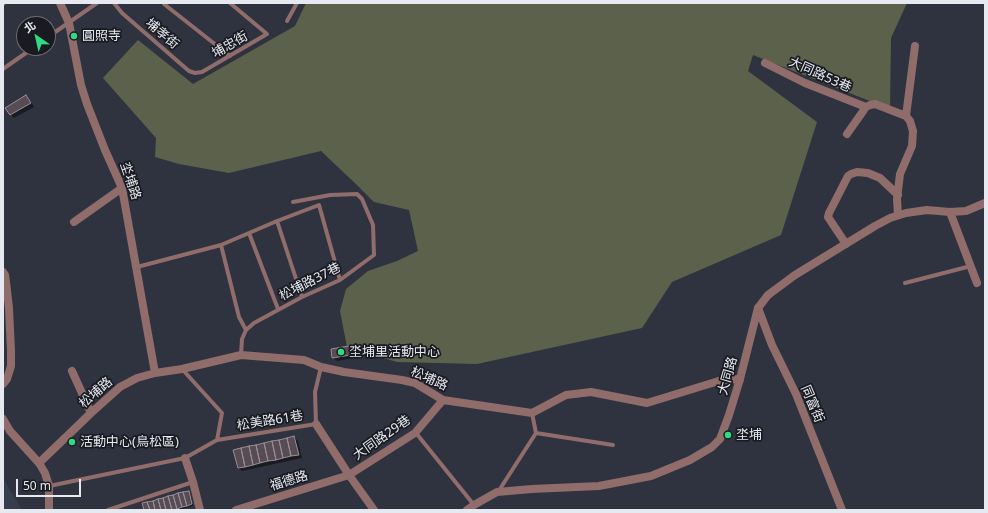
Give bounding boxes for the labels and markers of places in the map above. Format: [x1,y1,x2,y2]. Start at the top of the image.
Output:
place label: 圓照寺 [82,28,121,44]
marker: 圓照寺 [69,31,79,41]
place label: 坔埔里活動中心 [349,344,440,360]
marker: 坔埔里活動中心 [336,347,346,357]
place label: 坔埔 [736,427,762,443]
marker: 坔埔 [723,430,733,440]
place label: 活動中心(鳥松區) [80,434,179,450]
marker: 活動中心(鳥松區) [67,437,77,447]

